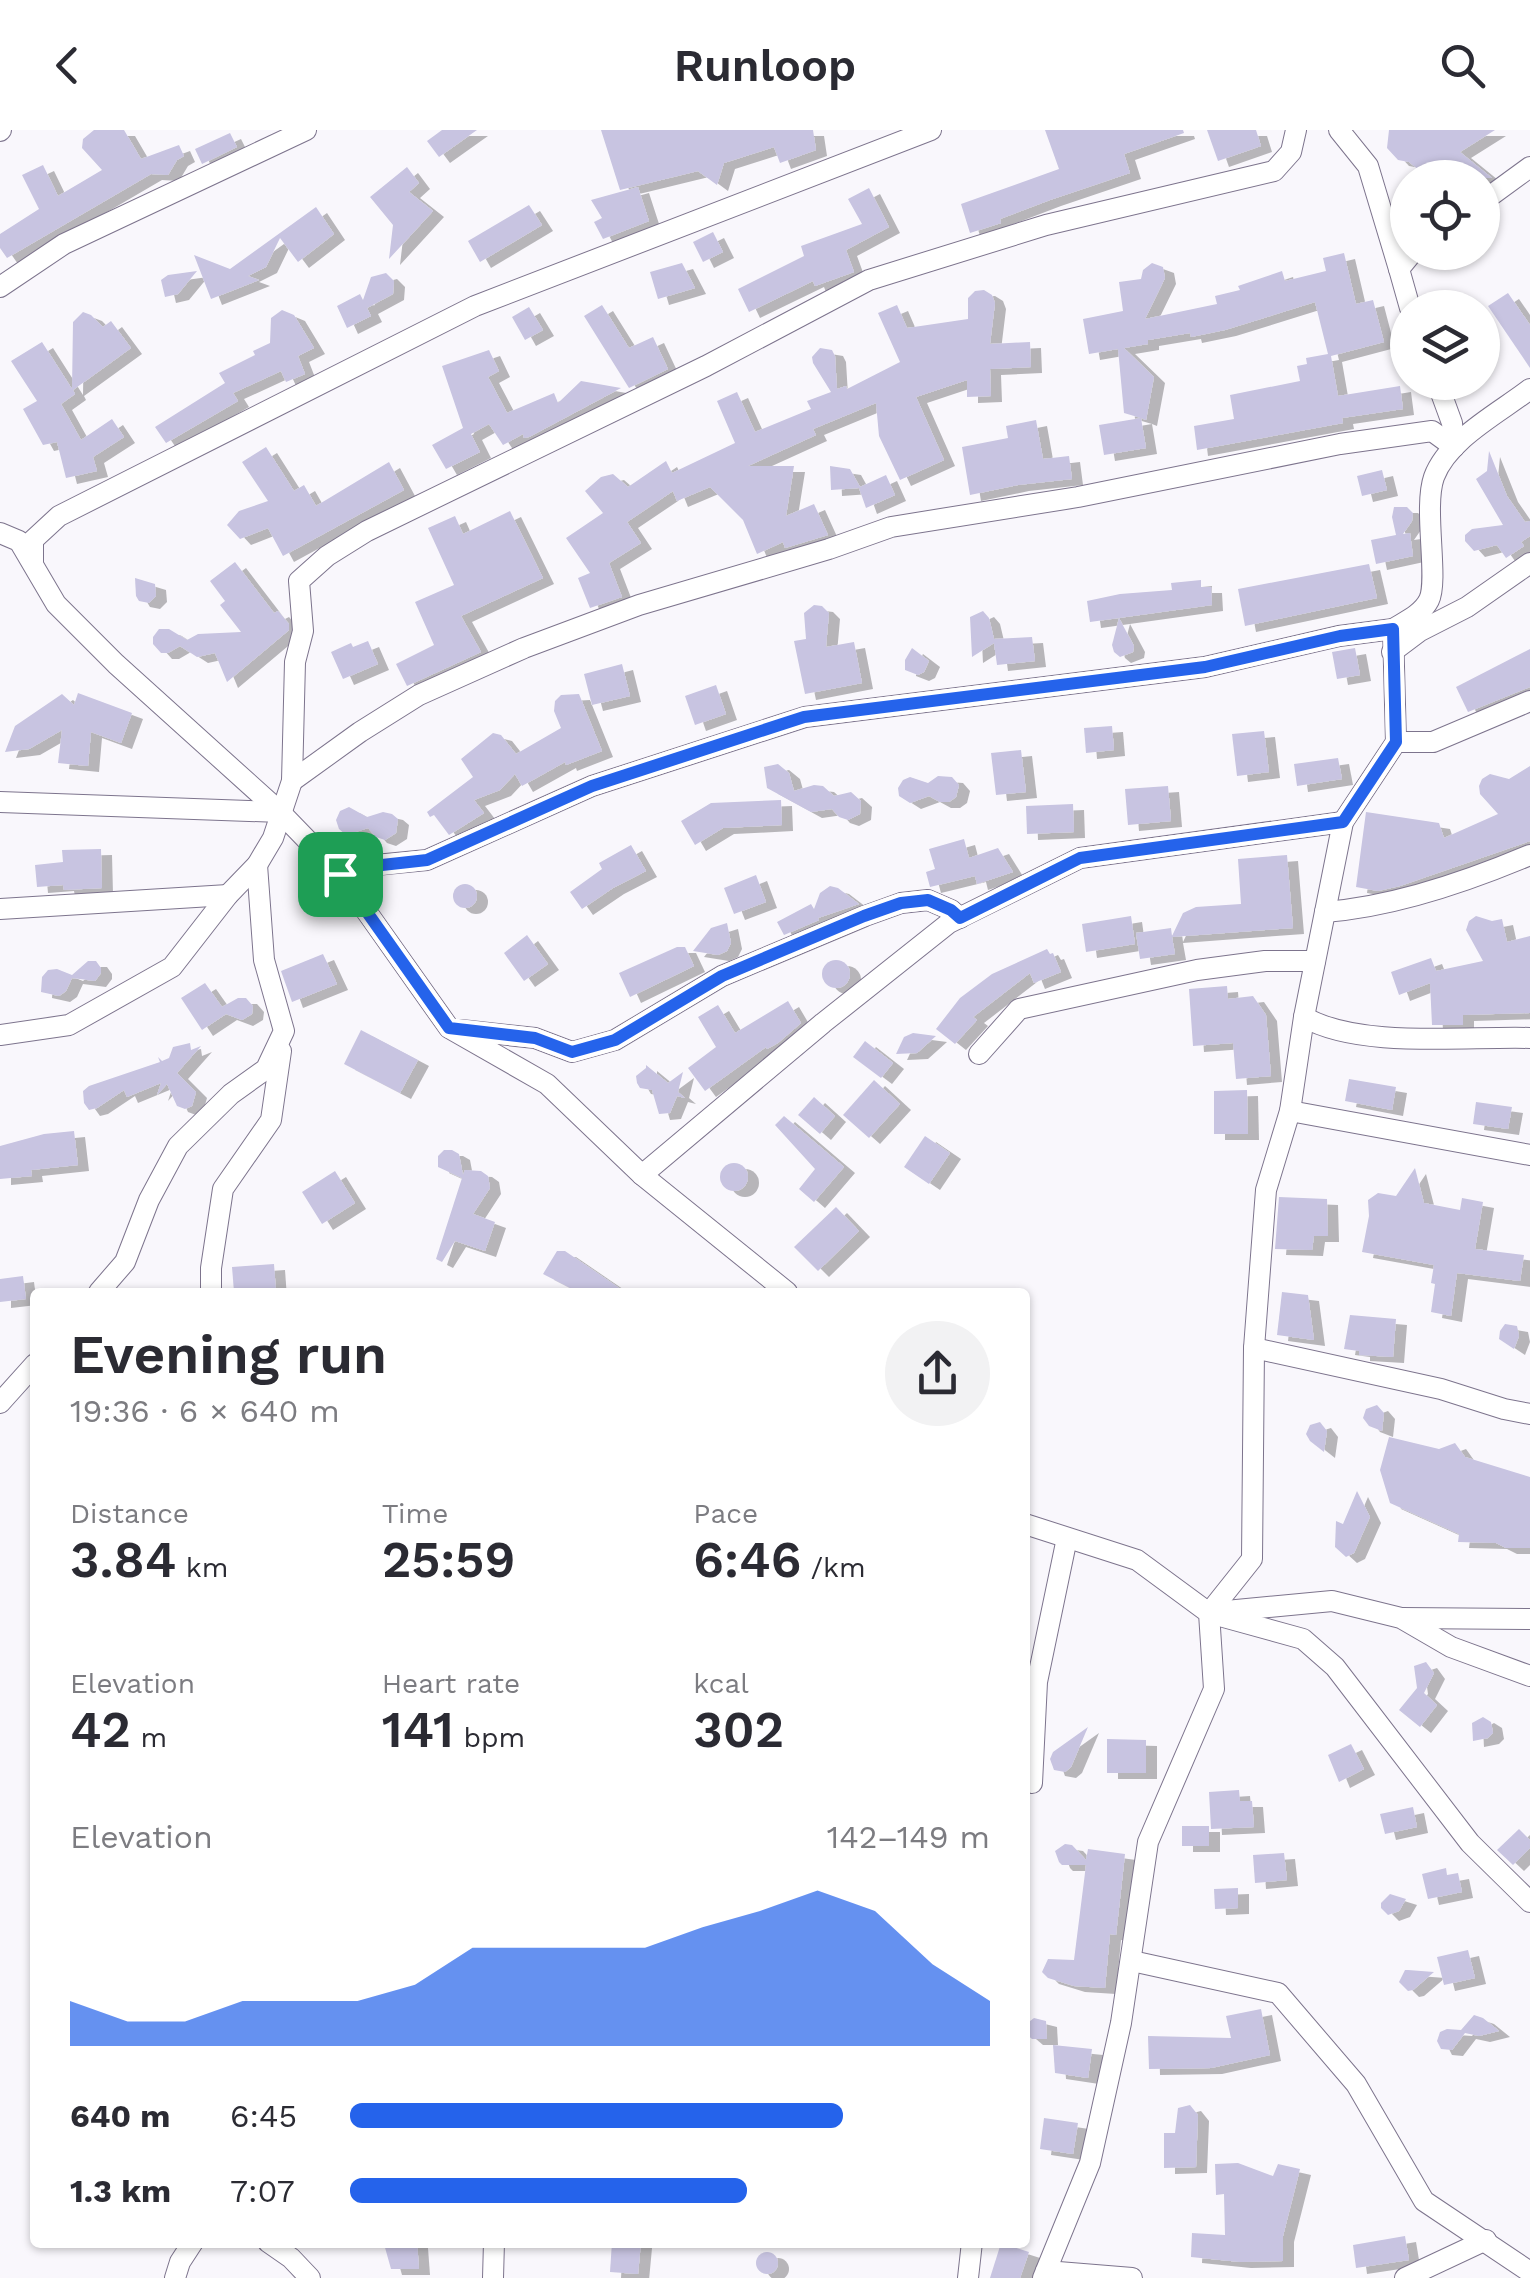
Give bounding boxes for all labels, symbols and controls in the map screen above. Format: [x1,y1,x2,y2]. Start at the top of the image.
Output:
icon: back [40,38,95,93]
icon: search [1435,38,1490,93]
text: Runloop [674,39,856,92]
map controls [1390,160,1500,400]
button: locate [1390,160,1500,270]
button: layers [1390,290,1500,400]
pin [298,832,383,917]
icon: arrive [313,847,368,902]
button: share [885,1321,990,1426]
text: Evening run [70,1322,387,1386]
text: 19:36 · 6 × 640 m [70,1392,340,1430]
text: Distance [70,1497,189,1530]
text: Time [382,1497,448,1530]
text: Pace [693,1497,758,1530]
text: 3.84 [70,1530,176,1589]
text: 25:59 [382,1530,515,1589]
text: 6:46 [693,1530,801,1589]
text: km [176,1551,228,1584]
text: /km [801,1551,866,1584]
text: Elevation [70,1667,195,1700]
text: Heart rate [382,1667,520,1700]
text: kcal [693,1667,749,1700]
text: 42 [70,1700,131,1759]
text: 141 [382,1700,454,1759]
text: 302 [693,1700,784,1759]
text: m [131,1721,167,1754]
text: bpm [454,1721,525,1754]
text: Elevation [70,1818,213,1856]
text: 142–149 m [827,1818,990,1856]
text: 640 m [70,2097,170,2135]
text: 6:45 [230,2097,297,2135]
text: 1.3 km [70,2172,171,2210]
text: 7:07 [230,2172,295,2210]

